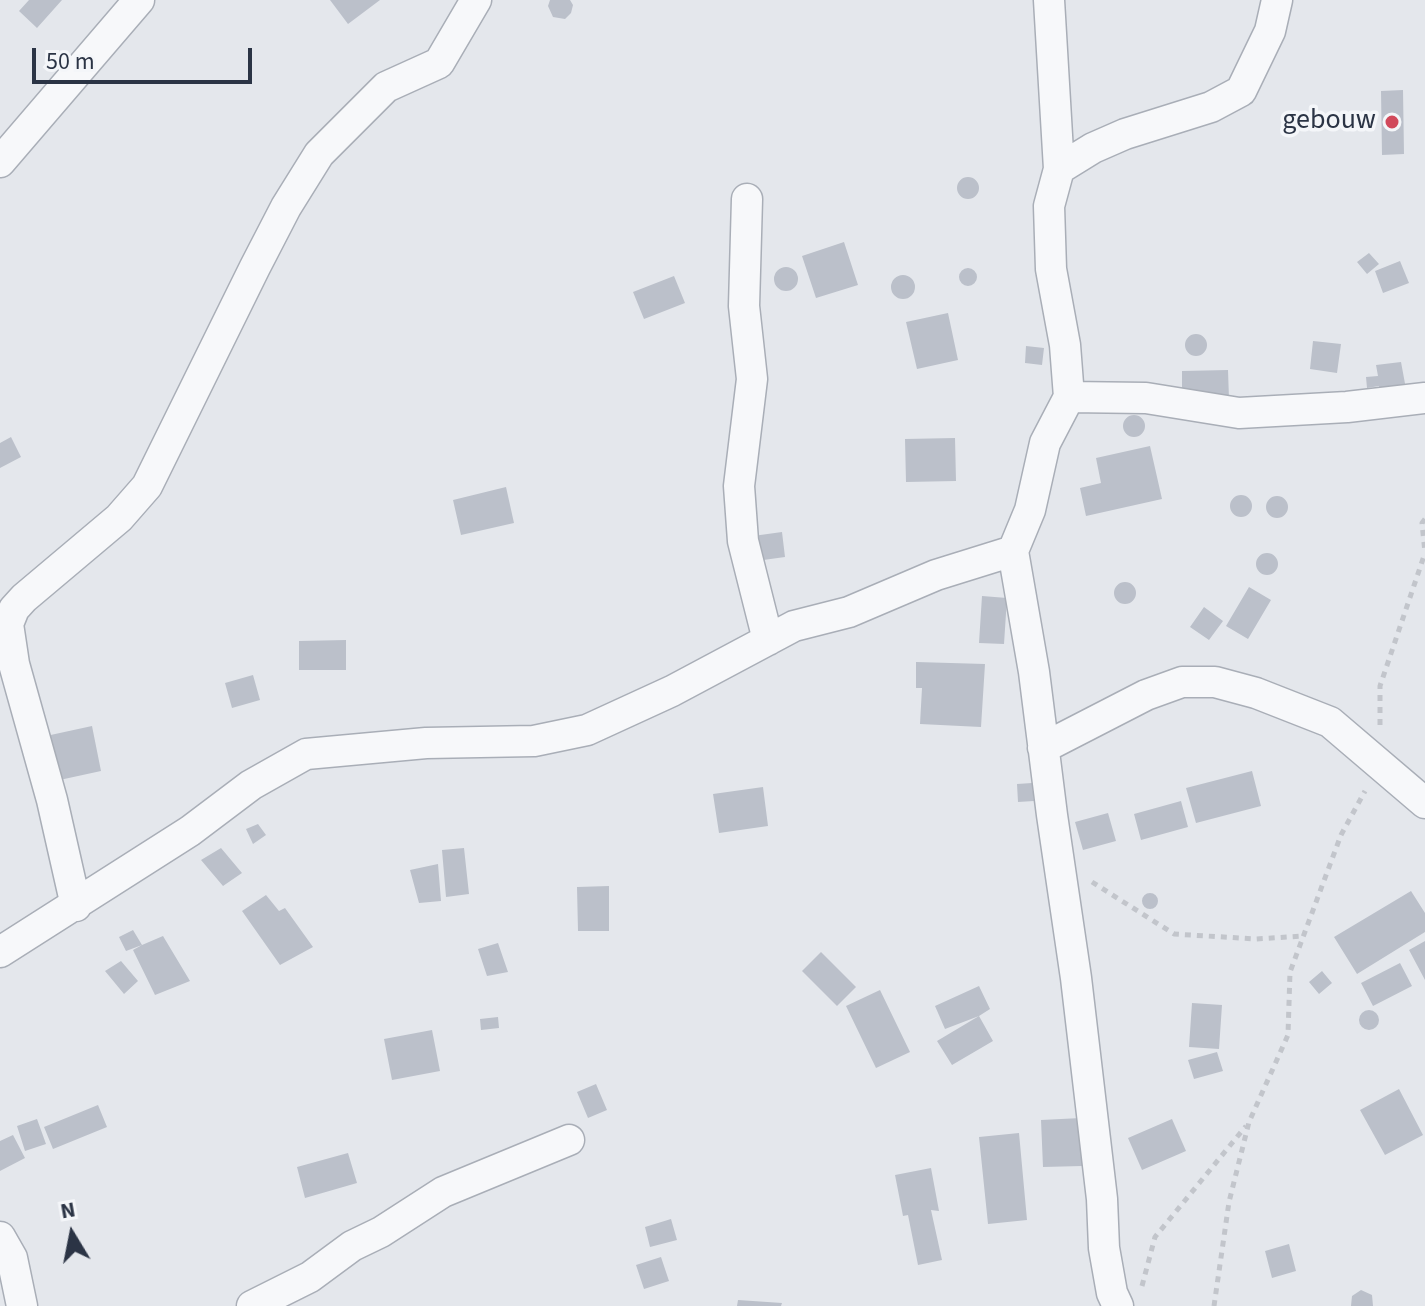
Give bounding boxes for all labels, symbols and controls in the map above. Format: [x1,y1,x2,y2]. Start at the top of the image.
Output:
scale bar [36,32,256,82]
text: 50 m [46,44,95,79]
place label: gebouw [1282,105,1376,139]
marker: gebouw [1383,113,1401,131]
text: N [58,1193,78,1227]
north arrow [32,1194,112,1274]

